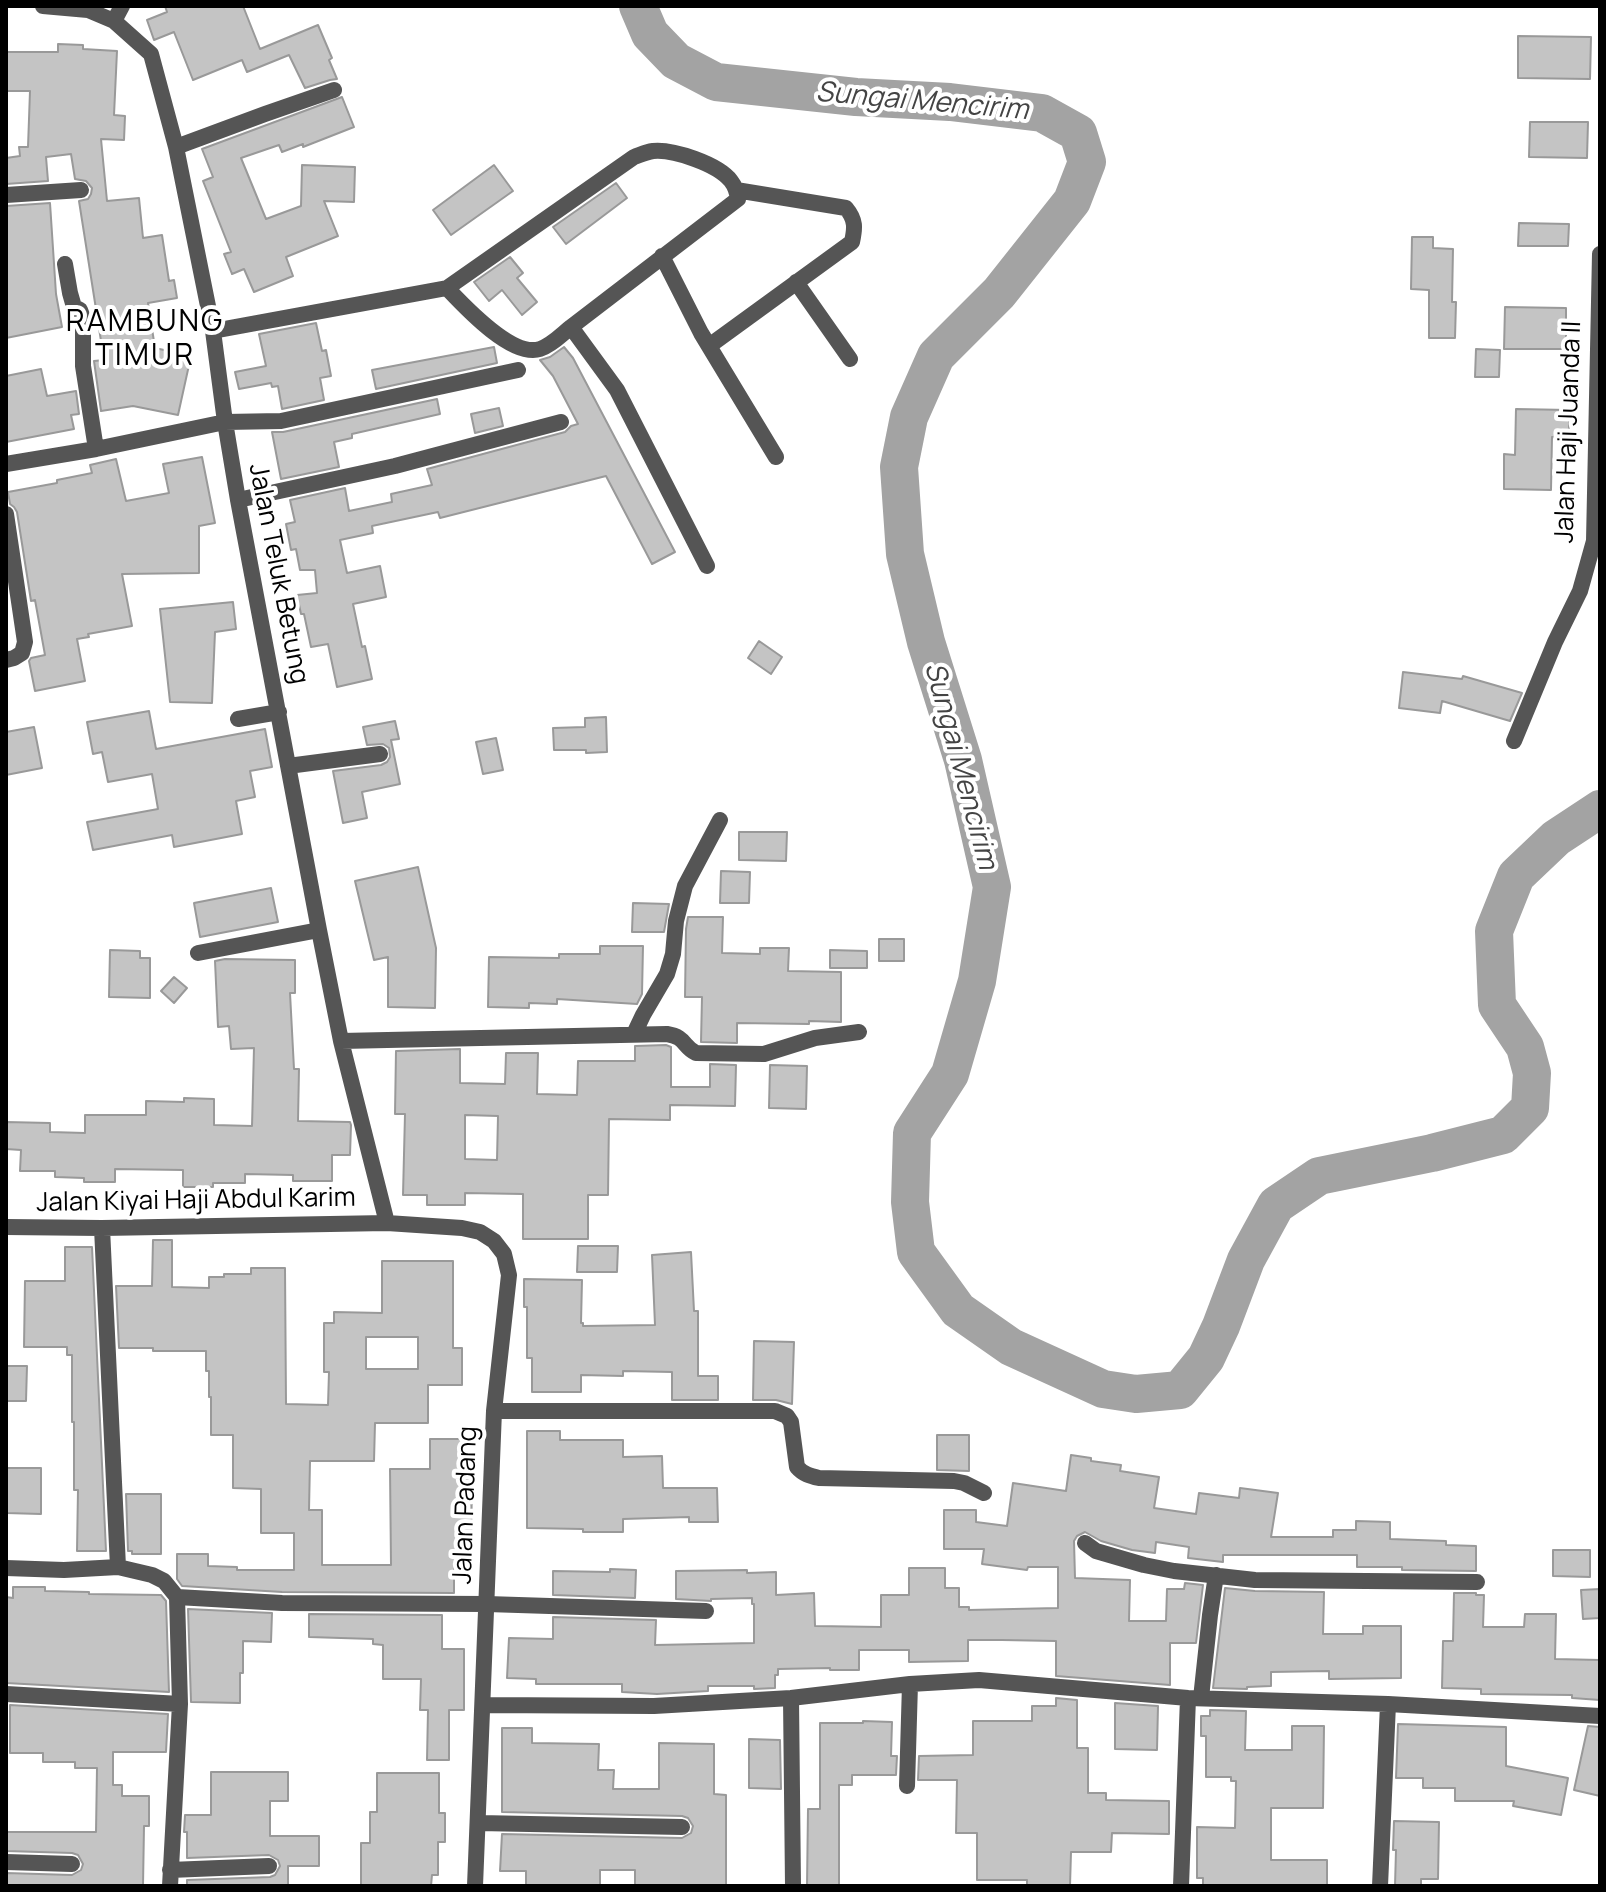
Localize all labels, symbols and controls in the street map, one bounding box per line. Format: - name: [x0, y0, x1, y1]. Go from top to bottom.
- water label: Sungai Mencirim: [815, 76, 1029, 128]
- district label: RAMBUNG TIMUR: [66, 305, 224, 376]
- street label: Jalan Haji Juanda II: [1550, 320, 1588, 544]
- street label: Jalan Teluk Betung: [241, 461, 315, 687]
- water label: Sungai Mencirim: [916, 659, 1004, 873]
- street label: Jalan Kiyai Haji Abdul Karim: [36, 1183, 356, 1219]
- street label: Jalan Padang: [448, 1426, 484, 1584]

